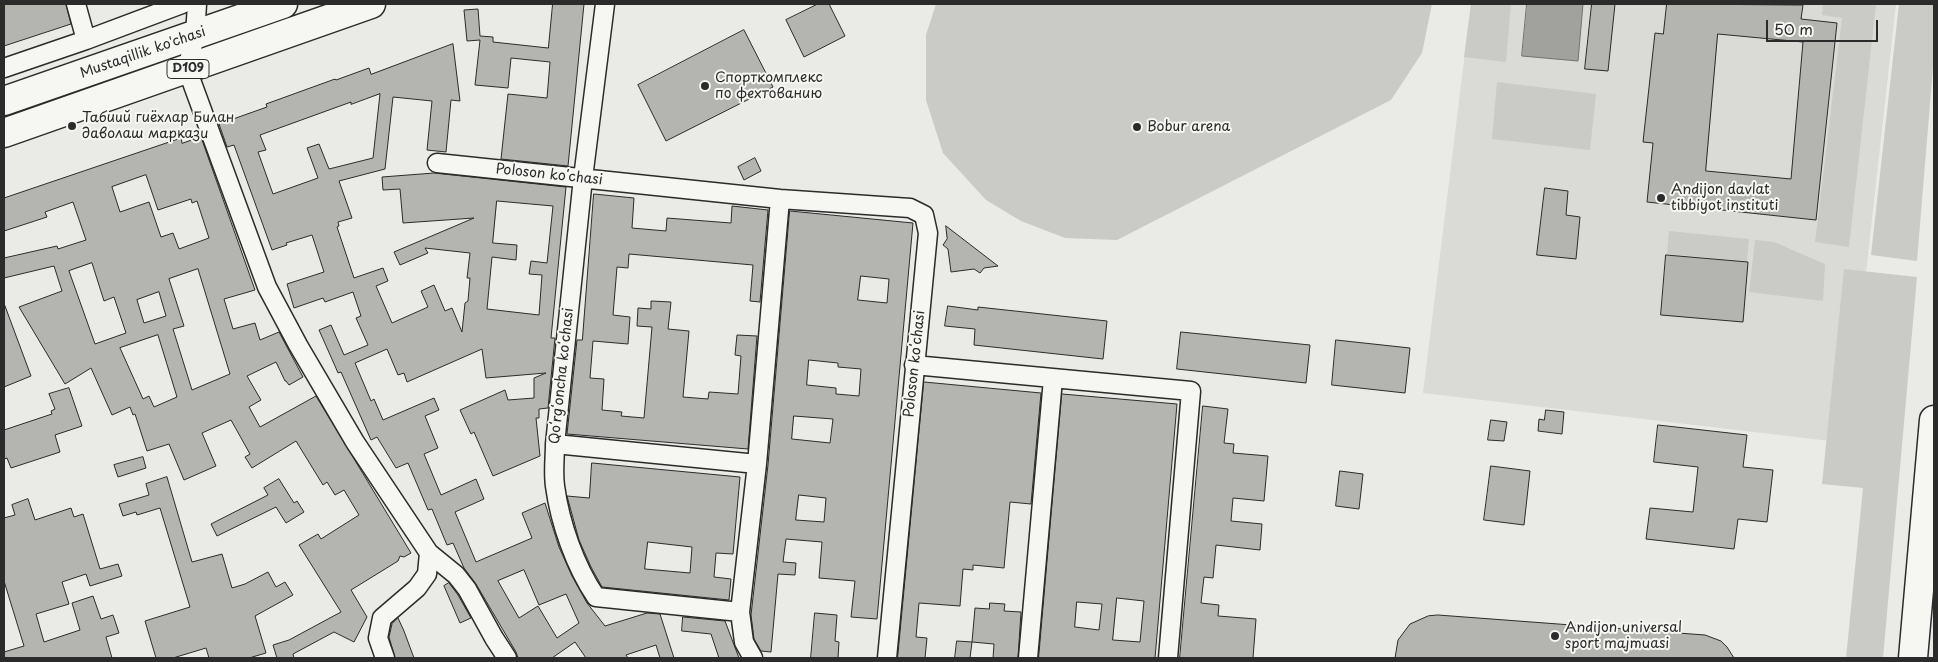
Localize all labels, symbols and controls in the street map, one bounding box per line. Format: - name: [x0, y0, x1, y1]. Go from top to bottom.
- scale bar: [1768, 10, 1880, 42]
- text: 50 m: [1774, 17, 1813, 40]
- street label: Mustaqillik ko'chasi: [78, 24, 208, 82]
- road number: D109: [167, 60, 209, 78]
- place label: Спорткомплекс по фехтованию: [715, 70, 823, 102]
- marker: Спорткомплекс по фехтованию: [699, 80, 711, 92]
- place label: Табиий гиёхлар Билан даволаш маркази: [82, 110, 234, 142]
- place label: Bobur arena: [1147, 119, 1230, 135]
- marker: Табиий гиёхлар Билан даволаш маркази: [66, 120, 78, 132]
- marker: Bobur arena: [1131, 121, 1143, 133]
- street label: Poloson koʻchasi: [494, 161, 604, 189]
- place label: Andijon davlat tibbiyot instituti: [1671, 182, 1778, 214]
- marker: Andijon davlat tibbiyot instituti: [1655, 192, 1667, 204]
- street label: Qoʻrgʻoncha koʻchasi: [546, 307, 578, 445]
- street label: Poloson koʻchasi: [901, 309, 929, 419]
- place label: Andijon universal sport majmuasi: [1565, 620, 1682, 652]
- marker: Andijon universal sport majmuasi: [1549, 630, 1561, 642]

